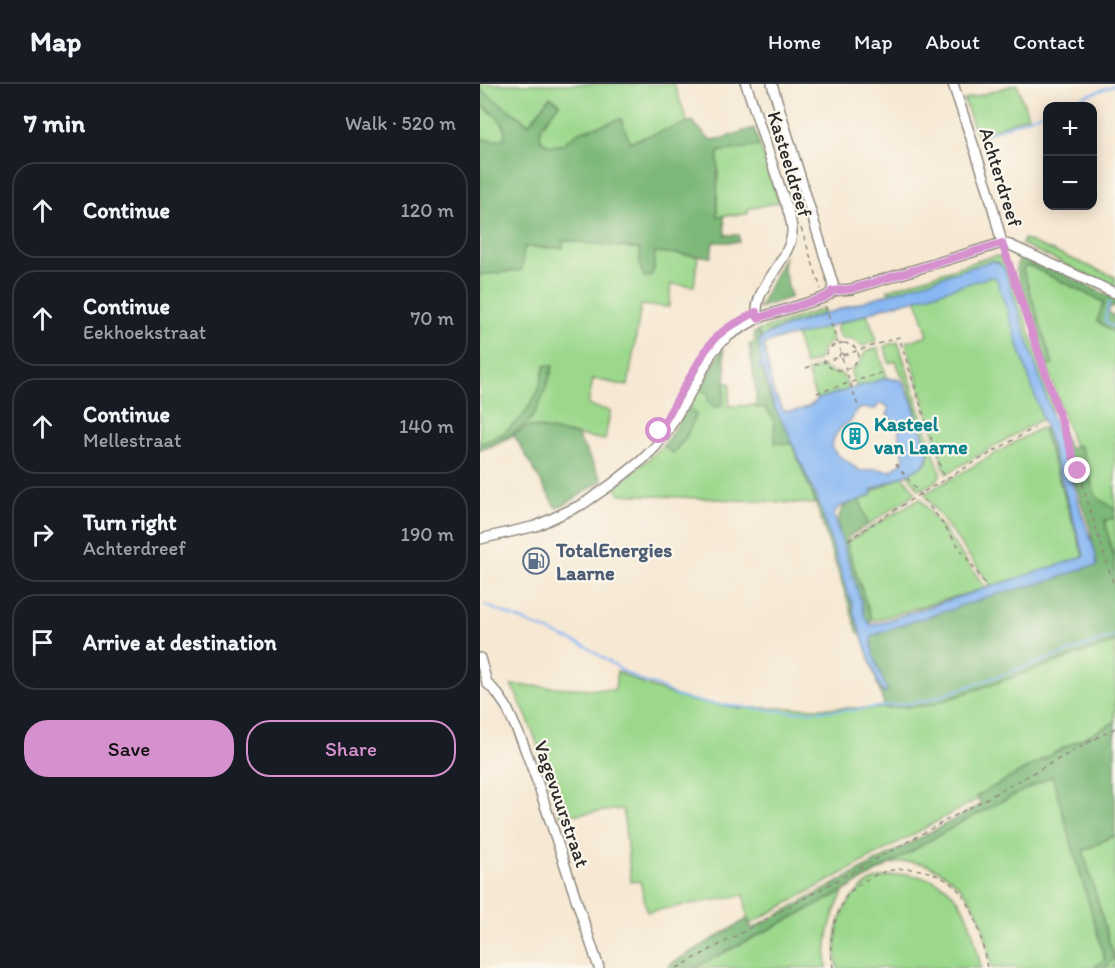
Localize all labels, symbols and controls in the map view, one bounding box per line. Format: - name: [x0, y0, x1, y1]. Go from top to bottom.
- text: Map: [30, 24, 81, 58]
- text: Home: [768, 29, 821, 54]
- text: Map: [854, 29, 893, 54]
- text: About: [926, 29, 980, 54]
- text: Contact: [1013, 29, 1085, 54]
- map controls: [1043, 102, 1097, 210]
- button: +: [1043, 102, 1097, 156]
- text: 7 min: [24, 107, 85, 139]
- street label: Kasteeldreef: [763, 108, 818, 220]
- text: Walk · 520 m: [345, 111, 456, 135]
- street label: Achterdreef: [975, 124, 1028, 230]
- button: −: [1043, 156, 1097, 210]
- icon: ahead: [26, 194, 59, 227]
- text: Continue: [83, 197, 170, 224]
- text: 120 m: [401, 198, 454, 222]
- text: Continue: [83, 293, 170, 320]
- icon: ahead: [26, 302, 59, 335]
- text: 70 m: [410, 306, 454, 330]
- text: Eekhoekstraat: [83, 320, 206, 344]
- text: Continue: [83, 401, 170, 428]
- icon: ahead: [26, 410, 59, 443]
- place label: Kasteel van Laarne: [874, 412, 968, 459]
- text: 140 m: [399, 414, 454, 438]
- route start: [645, 417, 671, 443]
- building icon: Kasteel van Laarne: [840, 421, 870, 451]
- text: Mellestraat: [83, 428, 181, 452]
- route end: [1064, 457, 1090, 483]
- text: Turn right: [83, 509, 177, 536]
- icon: right: [26, 518, 59, 551]
- text: 190 m: [401, 522, 454, 546]
- text: Achterdreef: [83, 536, 186, 560]
- place label: TotalEnergies Laarne: [555, 538, 672, 585]
- fuel station icon: TotalEnergies Laarne: [521, 546, 551, 576]
- icon: arrive: [26, 626, 59, 659]
- text: Arrive at destination: [83, 629, 277, 656]
- button: Save: [24, 720, 234, 777]
- button: Share: [246, 720, 456, 777]
- street label: Vagevuurstraat: [529, 737, 595, 871]

